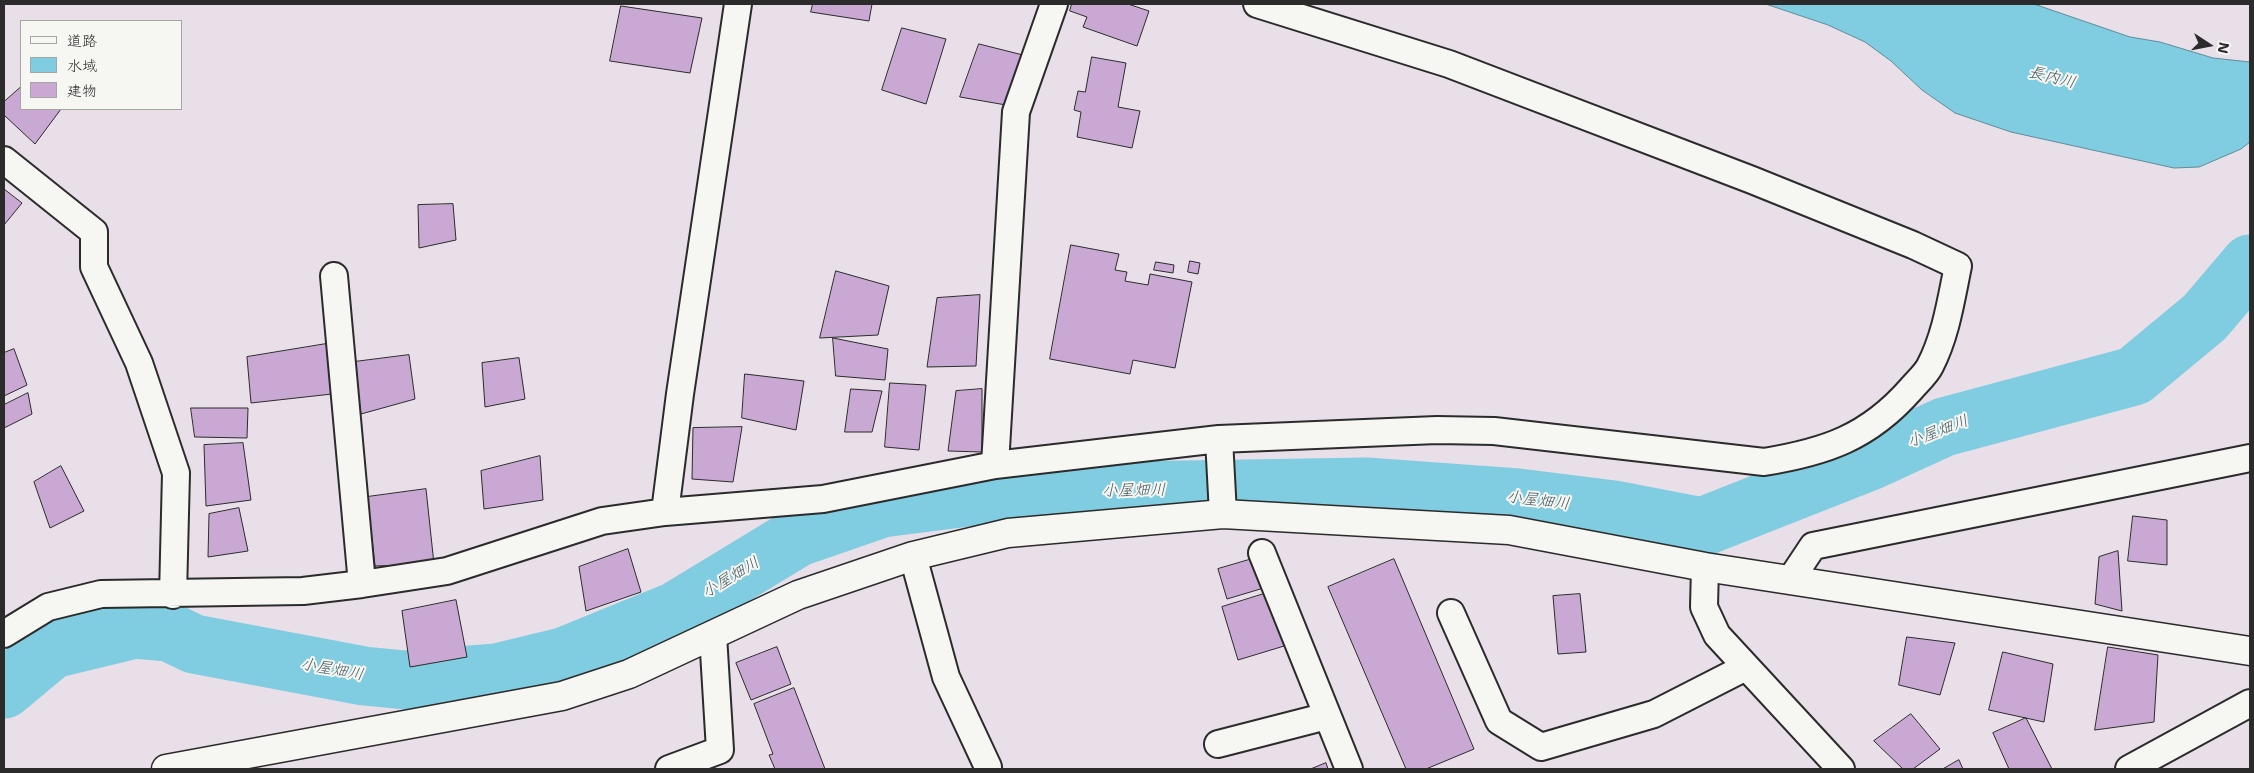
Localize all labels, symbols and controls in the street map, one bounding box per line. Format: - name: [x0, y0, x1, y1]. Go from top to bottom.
- legend: [20, 20, 182, 110]
- north arrow: [2184, 20, 2234, 70]
- text: 道路: [67, 31, 97, 51]
- text: N: [2214, 41, 2234, 55]
- text: 水域: [67, 56, 97, 76]
- water label: 長内川: [2026, 63, 2078, 93]
- text: 建物: [67, 81, 97, 101]
- water label: 小屋畑川: [1905, 412, 1971, 452]
- water label: 小屋畑川: [1102, 481, 1166, 501]
- water label: 小屋畑川: [1505, 488, 1571, 514]
- water label: 小屋畑川: [699, 553, 763, 603]
- water label: 小屋畑川: [299, 655, 365, 685]

